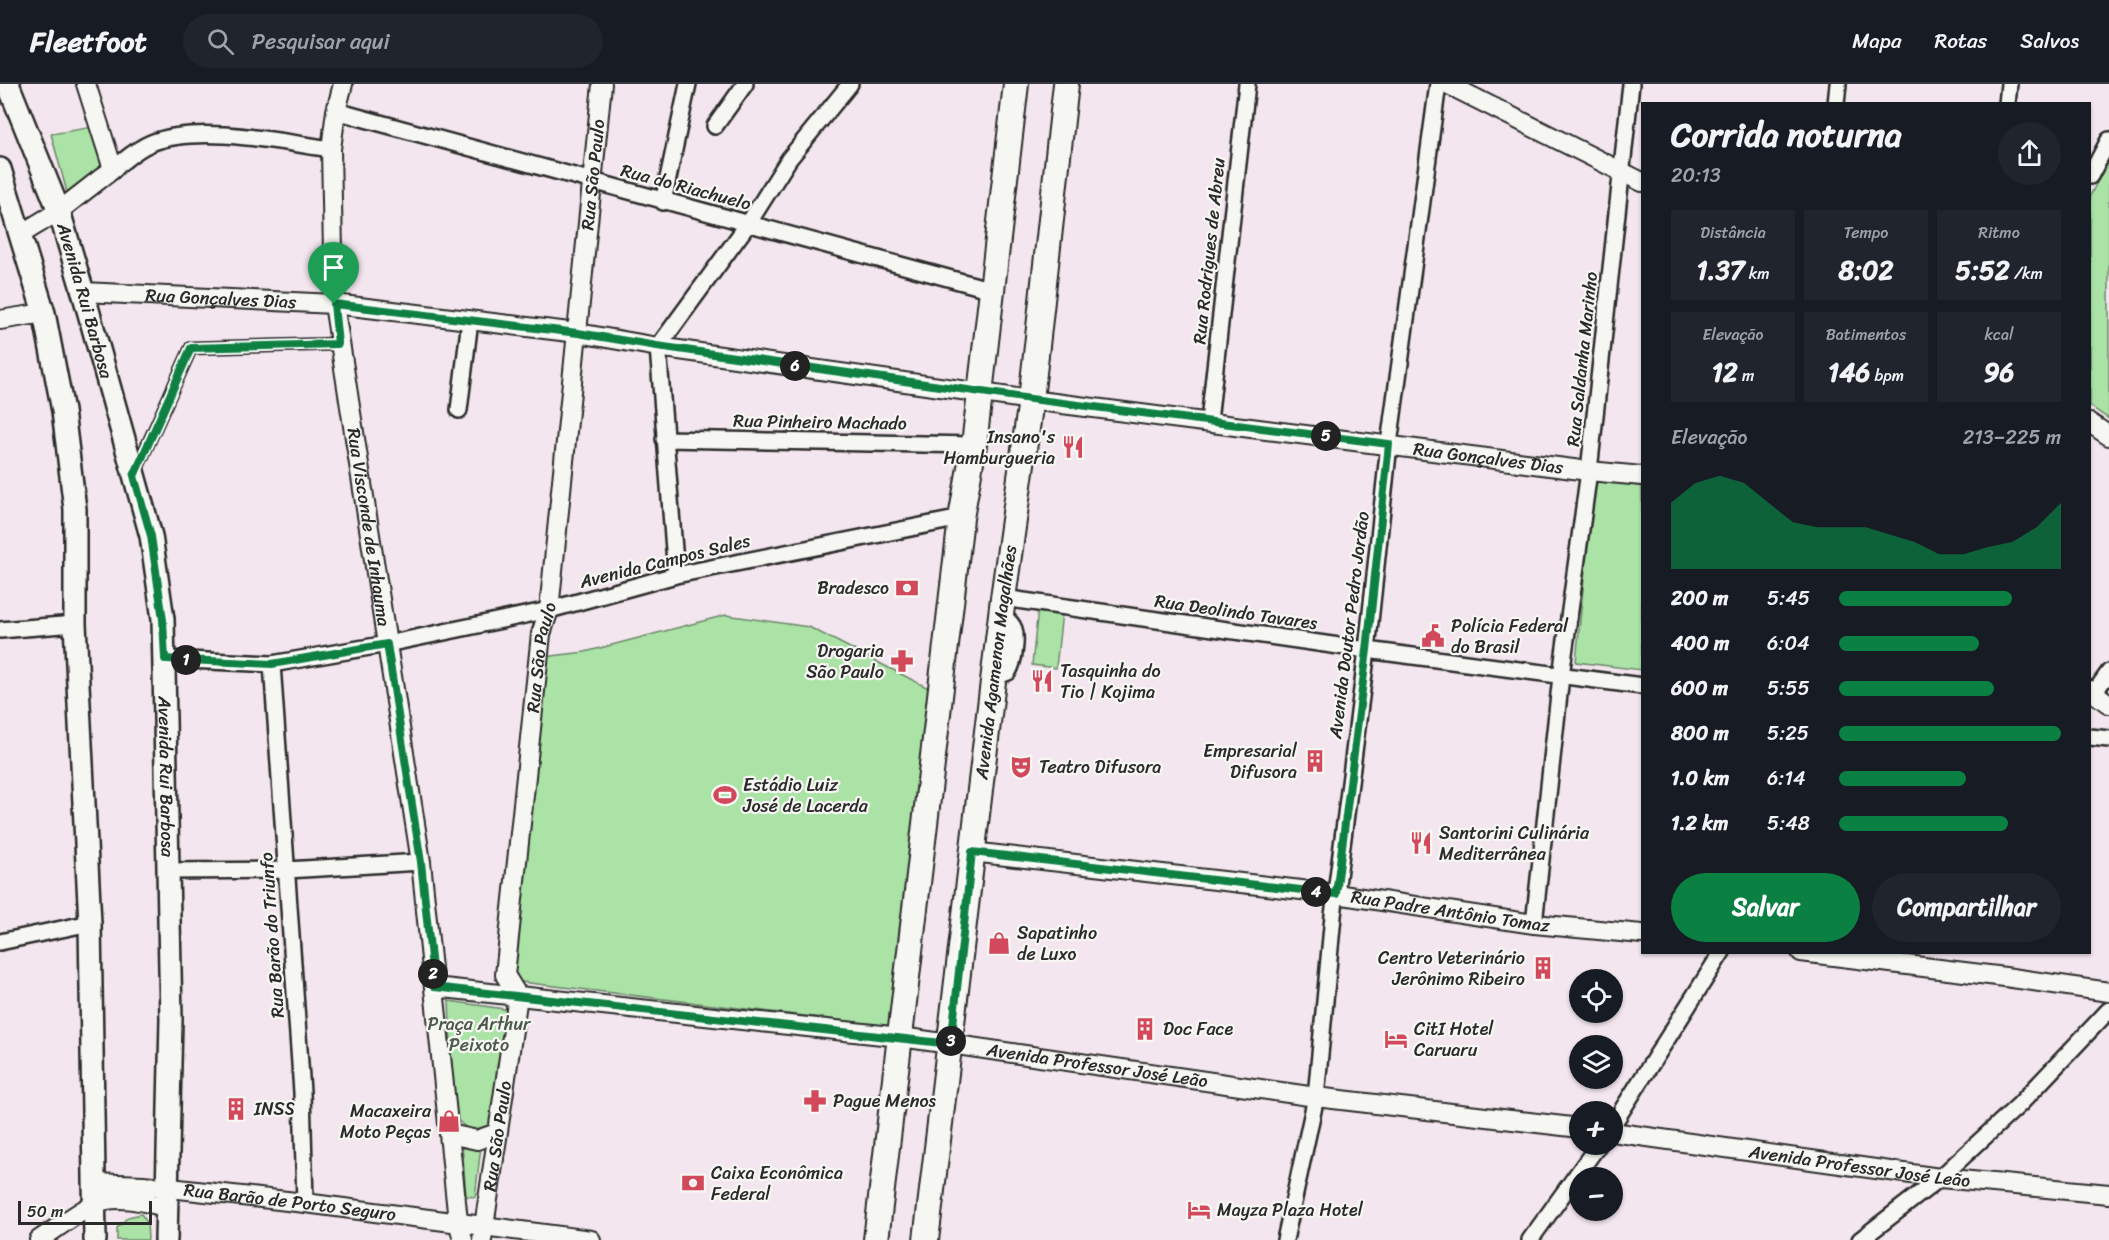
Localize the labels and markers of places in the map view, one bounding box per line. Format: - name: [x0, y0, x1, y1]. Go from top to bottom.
- pin: [308, 242, 359, 304]
- pin: 6: [780, 351, 810, 381]
- place label: Insano's Hamburgueria: [943, 421, 1056, 474]
- pin: 5: [1311, 421, 1341, 451]
- restaurant icon: Insano's Hamburgueria: [1060, 434, 1086, 460]
- place label: Bradesco: [817, 572, 889, 604]
- bank icon: Bradesco: [894, 575, 920, 601]
- place label: Polícia Federal do Brasil: [1451, 610, 1569, 663]
- public building icon: Polícia Federal do Brasil: [1420, 623, 1446, 649]
- place label: Drogaria São Paulo: [806, 635, 884, 688]
- pin: 1: [171, 645, 201, 675]
- pharmacy icon: Drogaria São Paulo: [889, 648, 915, 674]
- place label: Tasquinha do Tio | Kojima: [1060, 655, 1161, 708]
- restaurant icon: Tasquinha do Tio | Kojima: [1029, 668, 1055, 694]
- place label: Empresarial Difusora: [1203, 735, 1298, 788]
- building icon: Empresarial Difusora: [1302, 748, 1328, 774]
- place label: Teatro Difusora: [1039, 751, 1161, 783]
- theatre icon: Teatro Difusora: [1008, 754, 1034, 780]
- place label: Estádio Luiz José de Lacerda: [742, 769, 869, 822]
- sports icon: Estádio Luiz José de Lacerda: [712, 782, 738, 808]
- place label: Santorini Culinária Mediterrânea: [1439, 817, 1590, 870]
- restaurant icon: Santorini Culinária Mediterrânea: [1408, 830, 1434, 856]
- pin: 4: [1301, 877, 1331, 907]
- place label: Sapatinho de Luxo: [1017, 917, 1097, 970]
- shop icon: Sapatinho de Luxo: [986, 930, 1012, 956]
- place label: Centro Veterinário Jerônimo Ribeiro: [1378, 942, 1525, 995]
- building icon: Centro Veterinário Jerônimo Ribeiro: [1530, 955, 1556, 981]
- pin: 2: [418, 959, 448, 989]
- place label: Doc Face: [1163, 1013, 1233, 1045]
- place label: CitI Hotel Caruaru: [1414, 1013, 1494, 1066]
- building icon: Doc Face: [1132, 1016, 1158, 1042]
- pin: 3: [936, 1026, 966, 1056]
- hotel icon: CitI Hotel Caruaru: [1383, 1026, 1409, 1052]
- place label: Pague Menos: [833, 1085, 937, 1117]
- pharmacy icon: Pague Menos: [802, 1088, 828, 1114]
- place label: INSS: [253, 1093, 295, 1125]
- place label: Macaxeira Moto Peças: [340, 1095, 432, 1148]
- building icon: INSS: [223, 1096, 249, 1122]
- shop icon: Macaxeira Moto Peças: [436, 1108, 462, 1134]
- place label: Caixa Econômica Federal: [711, 1157, 843, 1210]
- bank icon: Caixa Econômica Federal: [680, 1170, 706, 1196]
- place label: Mayza Plaza Hotel: [1217, 1194, 1364, 1226]
- hotel icon: Mayza Plaza Hotel: [1186, 1197, 1212, 1223]

